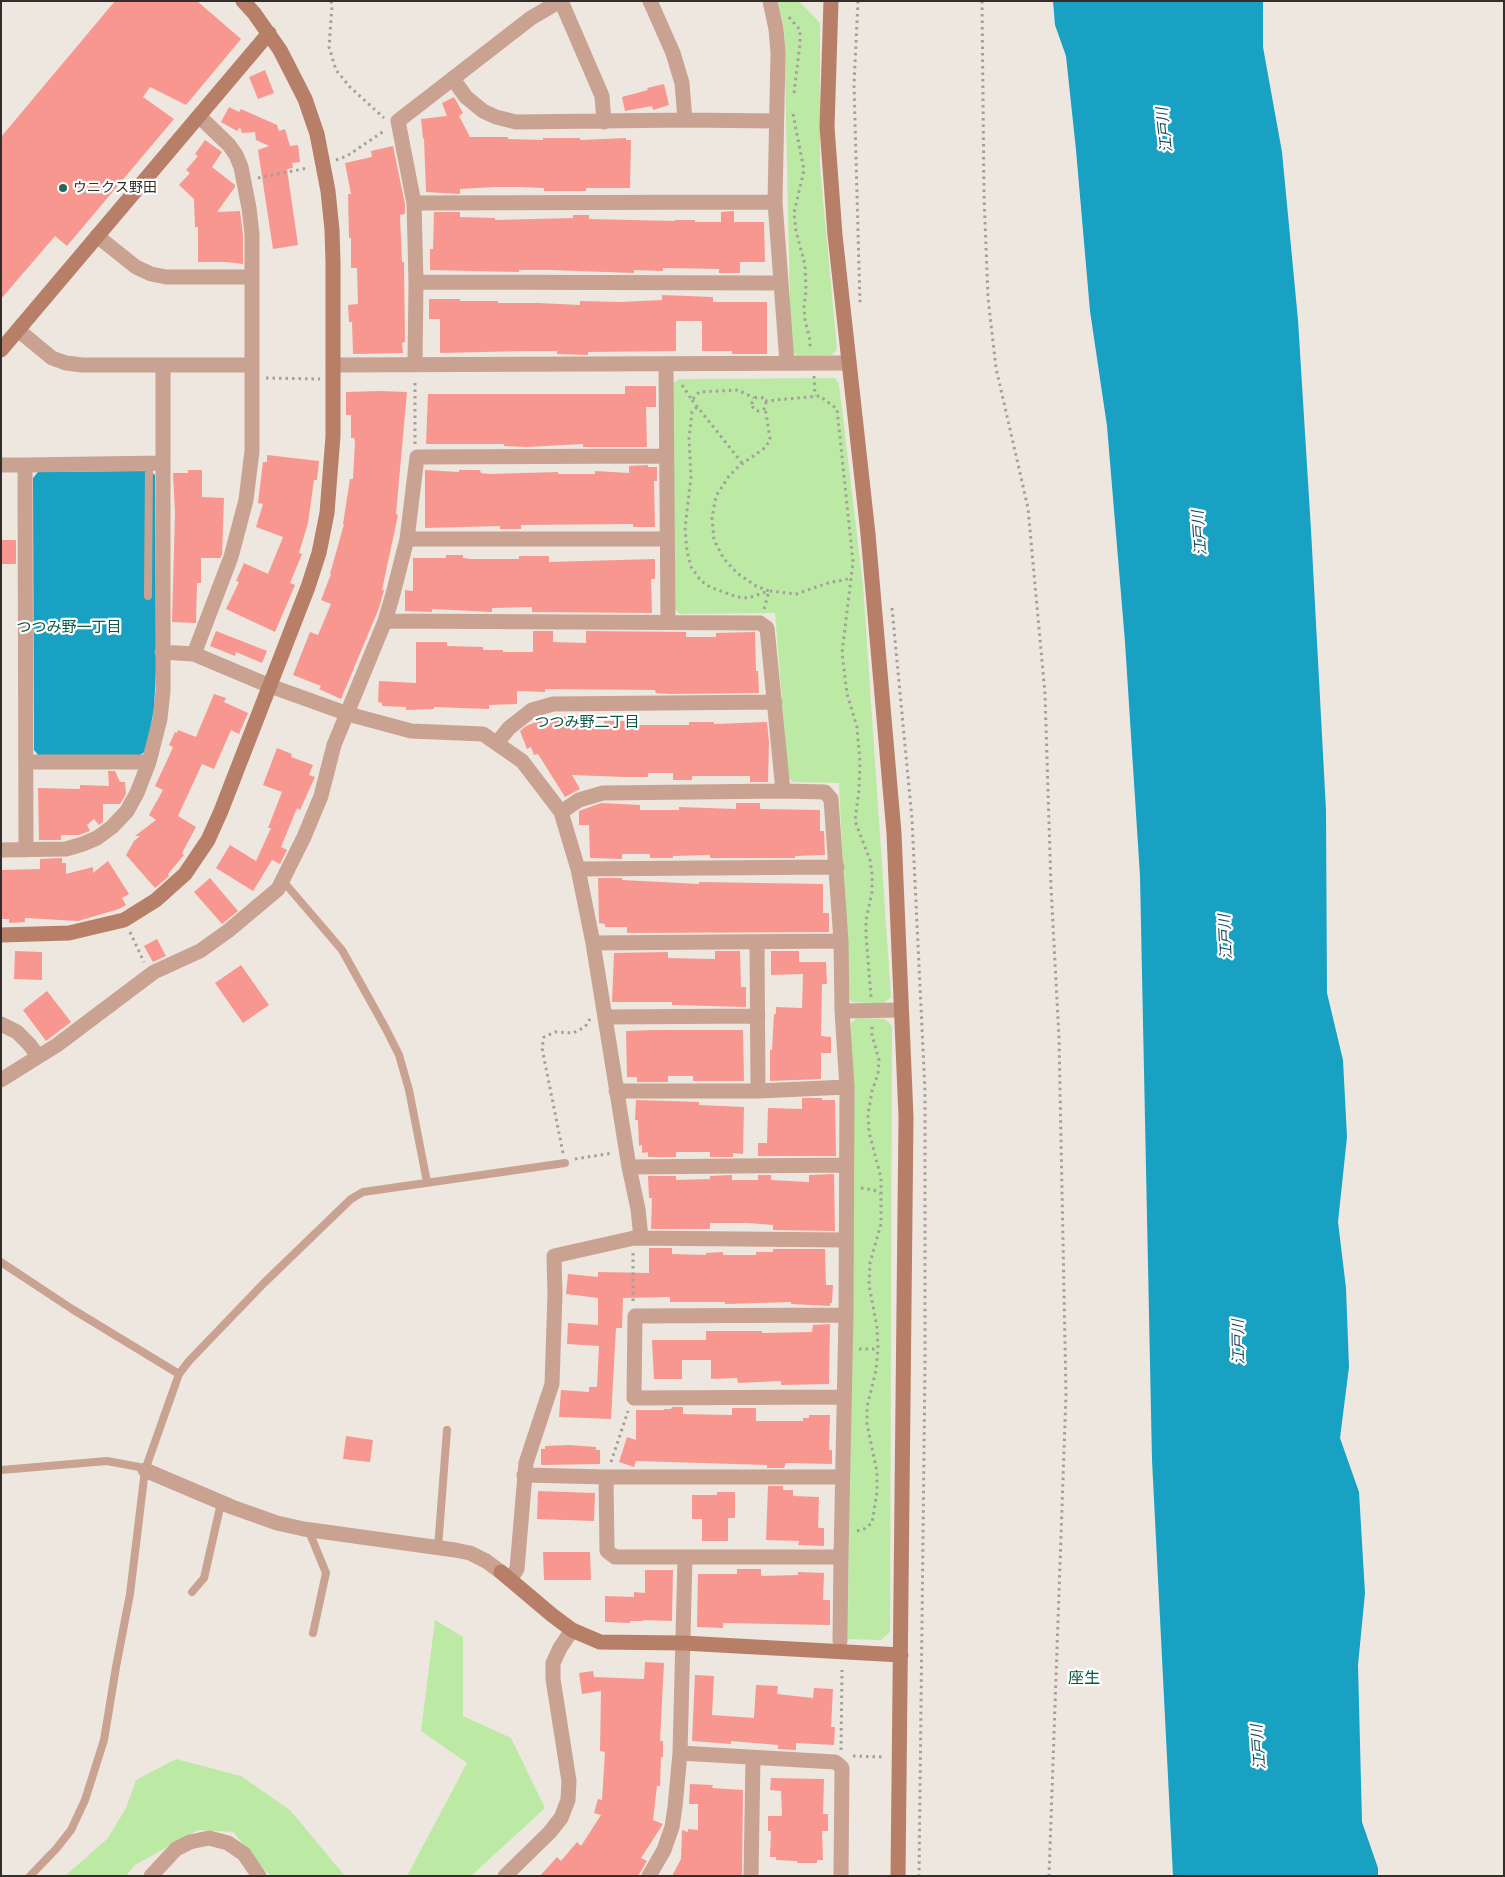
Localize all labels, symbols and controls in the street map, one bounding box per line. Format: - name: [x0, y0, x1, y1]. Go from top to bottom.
- water label: 江戸川: [1154, 107, 1176, 153]
- place label: ウニクス野田: [73, 180, 157, 196]
- marker: ウニクス野田: [57, 182, 69, 194]
- water label: 江戸川: [1189, 510, 1211, 556]
- district label: つつみ野一丁目: [17, 619, 121, 637]
- district label: つつみ野二丁目: [535, 714, 639, 732]
- water label: 江戸川: [1216, 914, 1236, 960]
- water label: 江戸川: [1230, 1319, 1248, 1365]
- district label: 座生: [1068, 1668, 1100, 1688]
- water label: 江戸川: [1248, 1724, 1270, 1770]

